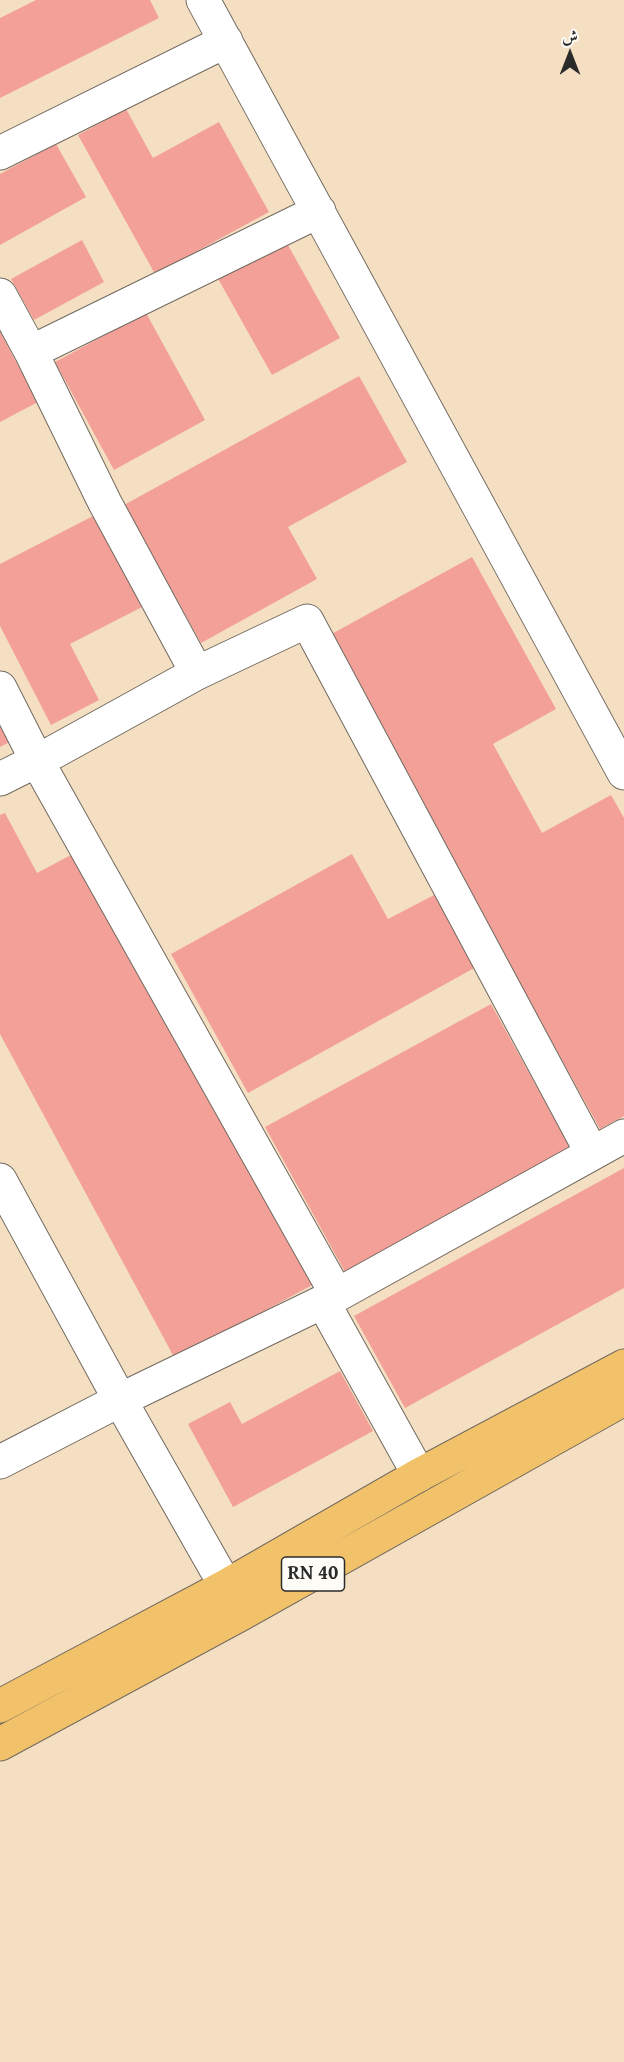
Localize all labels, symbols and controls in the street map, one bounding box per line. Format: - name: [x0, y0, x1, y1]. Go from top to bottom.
- north arrow: [540, 24, 600, 84]
- text: ش: [562, 24, 578, 48]
- road number: RN 40: [282, 1557, 344, 1591]

